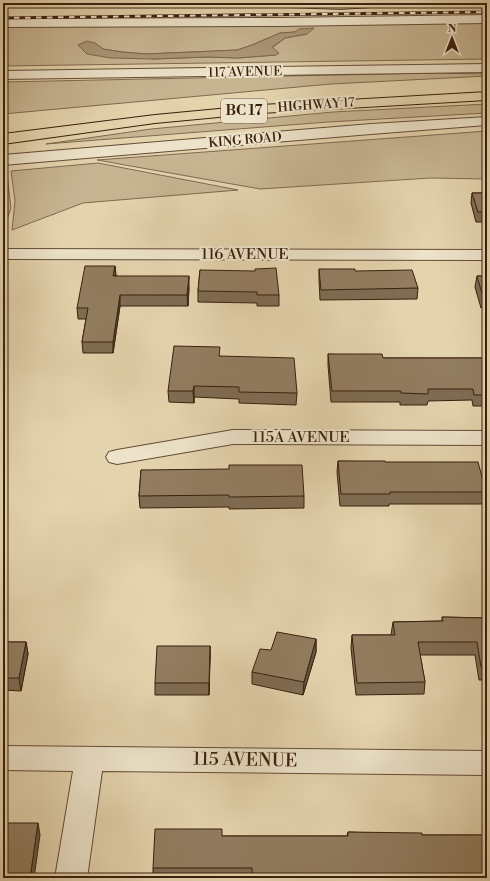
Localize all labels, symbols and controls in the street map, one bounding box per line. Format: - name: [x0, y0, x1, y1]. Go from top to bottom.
- north arrow: [432, 18, 472, 58]
- text: N: [448, 22, 457, 36]
- street label: 117 AVENUE: [208, 63, 282, 81]
- street label: HIGHWAY 17: [277, 94, 356, 116]
- road number: BC 17: [221, 99, 267, 123]
- street label: KING ROAD: [208, 129, 282, 151]
- street label: 116 AVENUE: [201, 245, 289, 264]
- street label: 115A AVENUE: [252, 428, 350, 447]
- street label: 115 AVENUE: [193, 748, 297, 772]

